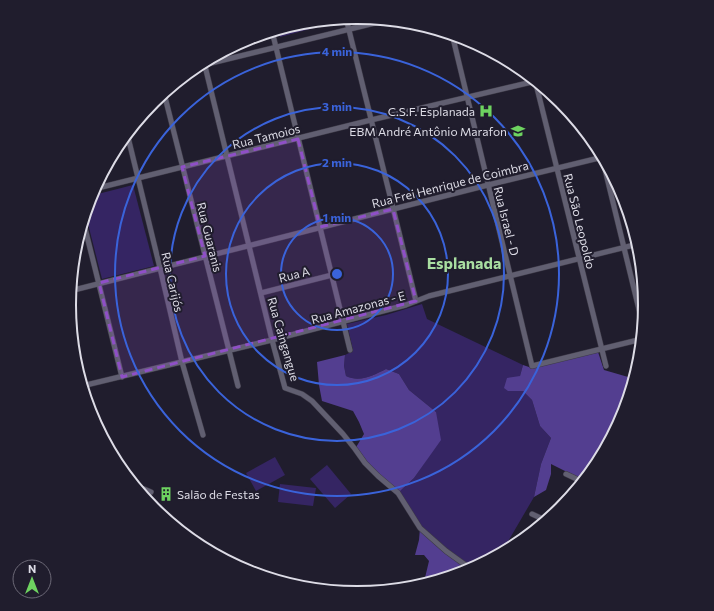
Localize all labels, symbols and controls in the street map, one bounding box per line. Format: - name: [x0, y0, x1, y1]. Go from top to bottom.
- text: 4 min: [322, 44, 352, 58]
- text: 3 min: [322, 99, 352, 113]
- hospital icon: C.S.F. Esplanada: [478, 103, 494, 119]
- place label: C.S.F. Esplanada: [388, 104, 475, 118]
- street label: Rua Tamoios: [231, 121, 301, 151]
- school or university icon: EBM André Antônio Marafon: [510, 123, 526, 139]
- place label: EBM André Antônio Marafon: [349, 124, 507, 138]
- text: 2 min: [322, 155, 352, 169]
- street label: Rua Frei Henrique de Coimbra: [370, 158, 530, 210]
- street label: Rua São Leopoldo: [561, 172, 599, 270]
- street label: Rua Israel - D: [492, 185, 522, 257]
- street label: Rua Guaranis: [195, 201, 225, 273]
- text: 1 min: [323, 210, 351, 224]
- street label: Rua Carijós: [159, 251, 187, 313]
- district label: Esplanada: [427, 253, 501, 272]
- street label: Rua A: [277, 263, 311, 285]
- centre of rings: [330, 267, 344, 281]
- street label: Rua Amazonas - E: [309, 288, 407, 326]
- street label: Rua Caingangue: [265, 295, 303, 383]
- building icon: Salão de Festas: [158, 486, 174, 502]
- place label: Salão de Festas: [177, 487, 260, 501]
- north arrow: [12, 559, 52, 599]
- text: N: [28, 562, 36, 575]

